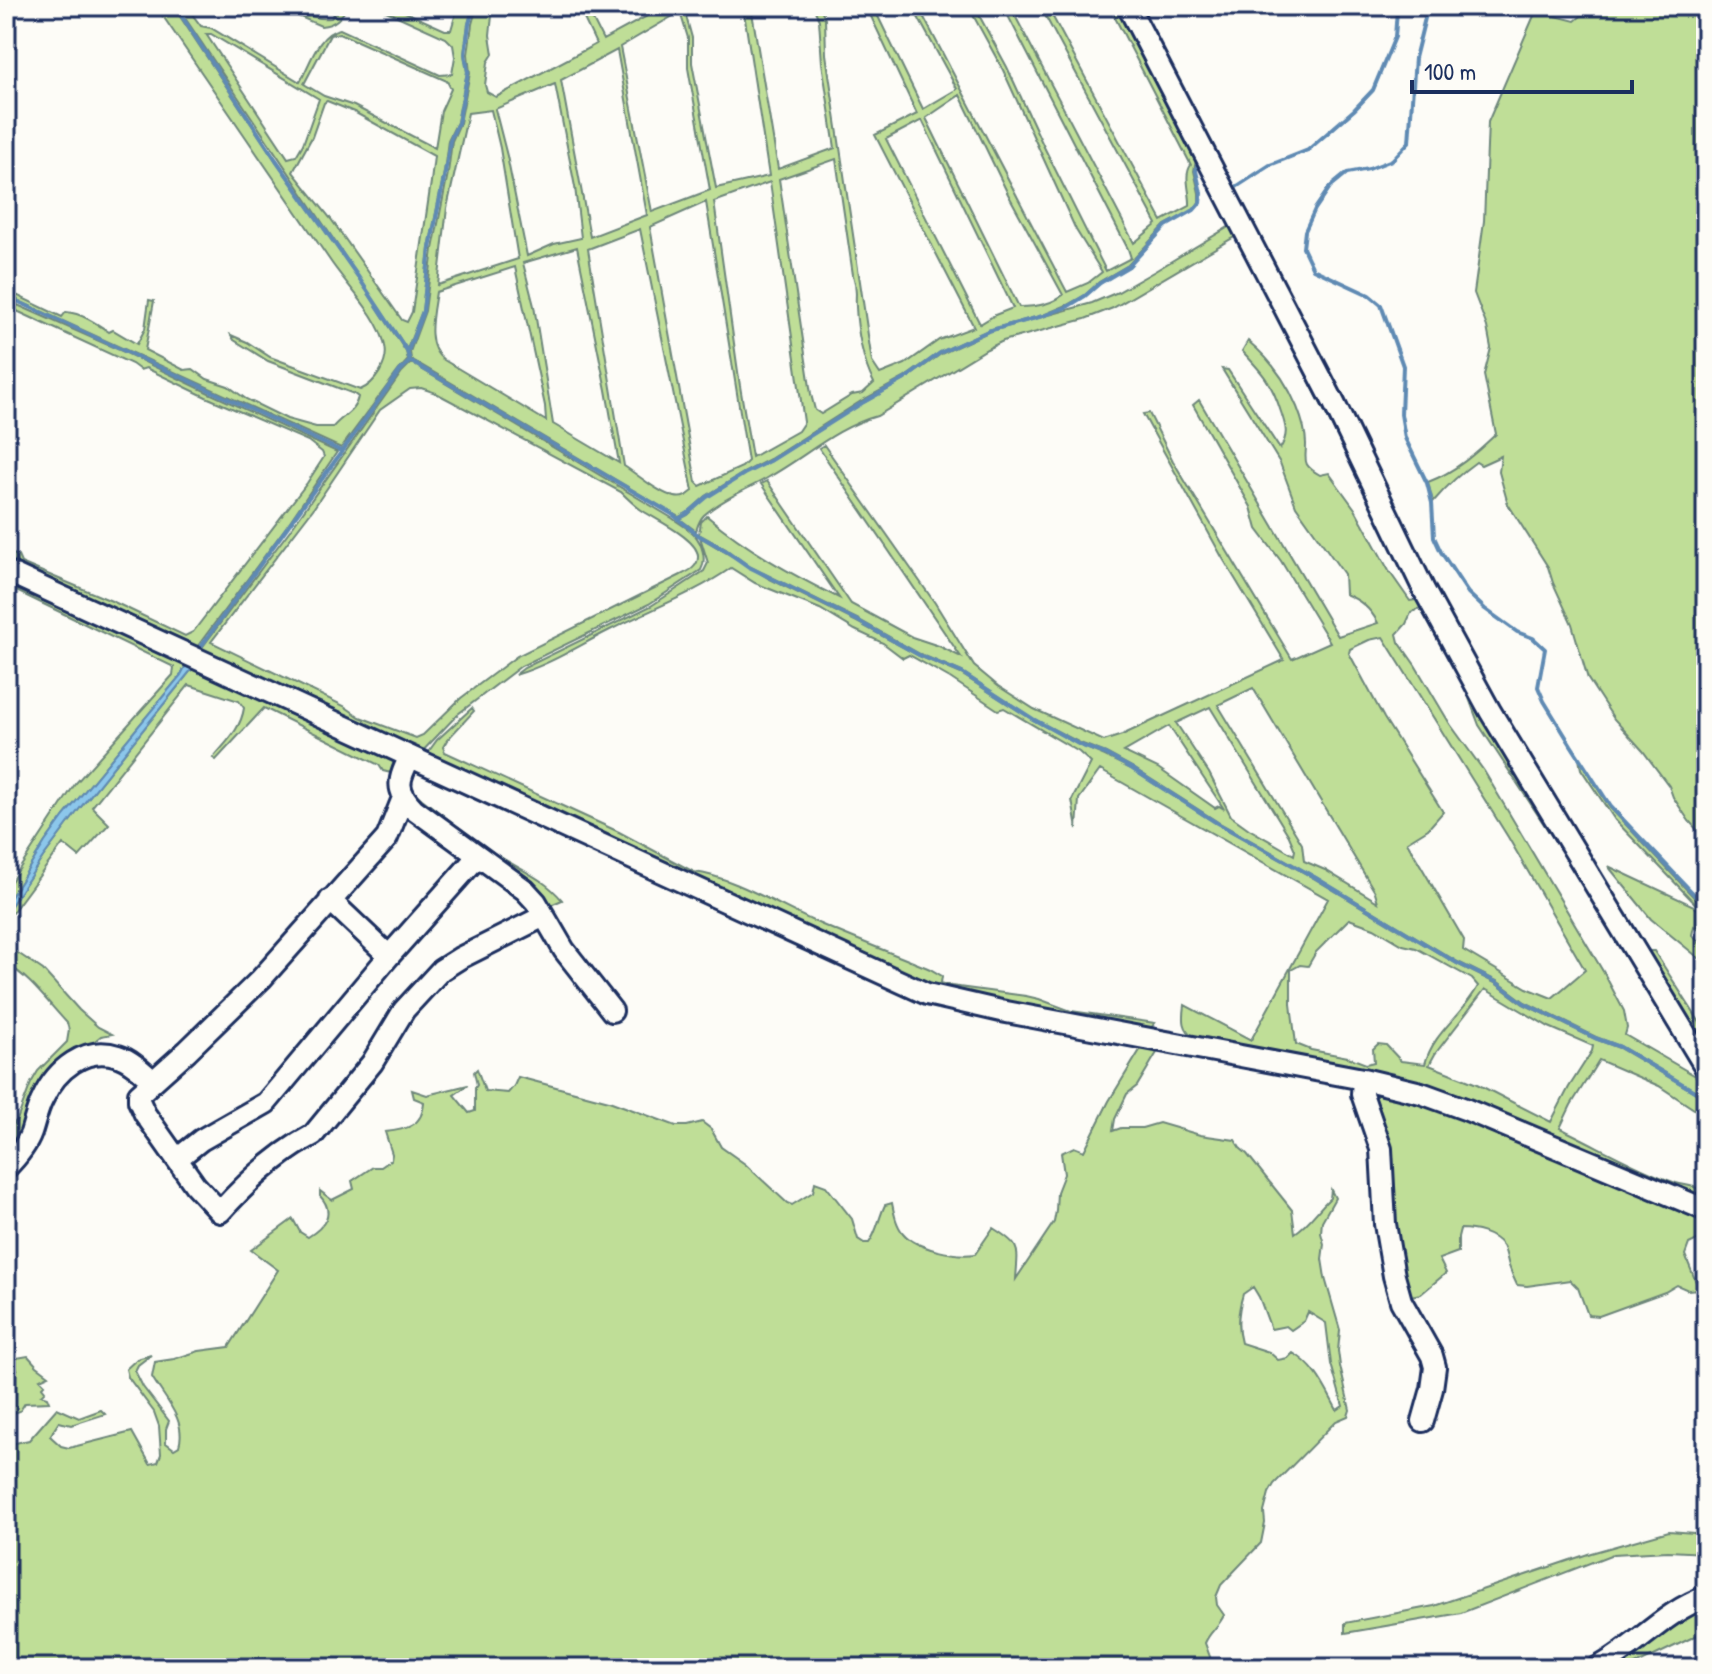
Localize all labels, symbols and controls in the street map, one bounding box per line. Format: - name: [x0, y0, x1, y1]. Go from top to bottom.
- scale bar: [1412, 44, 1632, 94]
- text: 100 m: [1424, 55, 1476, 87]

